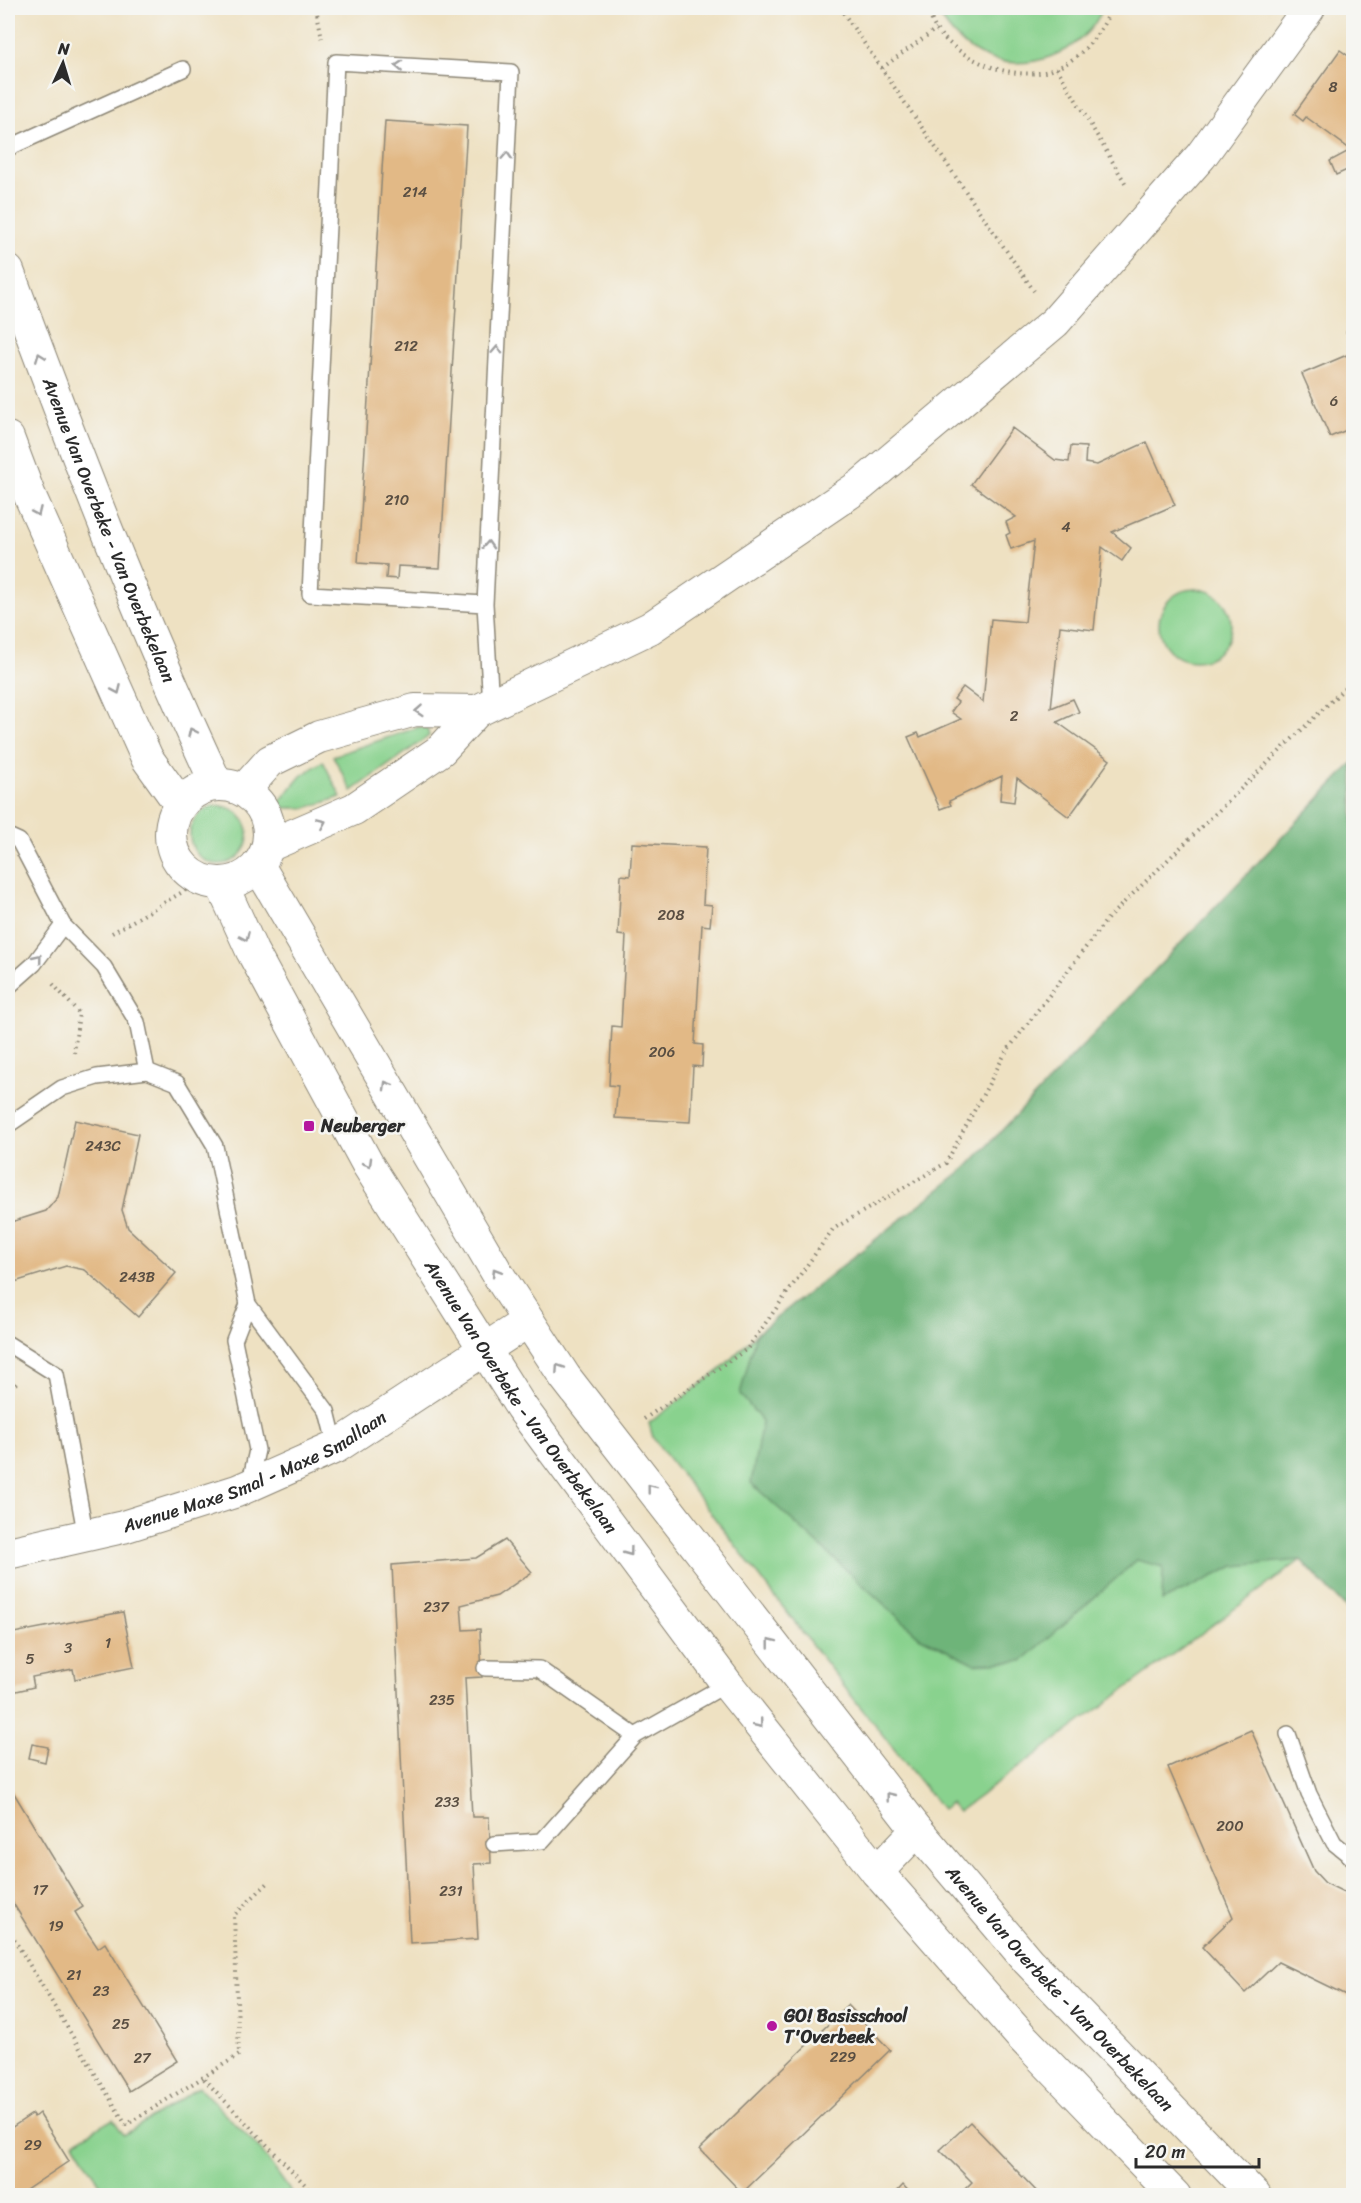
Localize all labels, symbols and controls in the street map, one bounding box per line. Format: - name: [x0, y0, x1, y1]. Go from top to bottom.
- north arrow: [33, 33, 93, 93]
- text: N: [56, 34, 71, 63]
- one-way arrow: [395, 60, 404, 73]
- house number: 8: [1328, 74, 1338, 100]
- one-way arrow: [500, 151, 513, 160]
- house number: 214: [403, 179, 427, 205]
- house number: 212: [394, 333, 418, 359]
- one-way arrow: [491, 346, 504, 355]
- one-way arrow: [34, 352, 47, 363]
- street label: Avenue Van Overbeke - Van Overbekelaan: [33, 372, 185, 688]
- house number: 6: [1330, 388, 1338, 414]
- house number: 210: [385, 487, 409, 513]
- one-way arrow: [30, 505, 42, 516]
- house number: 4: [1061, 514, 1071, 540]
- one-way arrow: [482, 541, 495, 550]
- one-way arrow: [109, 683, 121, 694]
- house number: 2: [1010, 703, 1019, 729]
- one-way arrow: [414, 704, 423, 717]
- one-way arrow: [187, 728, 199, 739]
- one-way arrow: [315, 818, 326, 830]
- house number: 208: [657, 902, 685, 928]
- one-way arrow: [238, 930, 250, 941]
- one-way arrow: [30, 954, 41, 965]
- house number: 206: [649, 1039, 675, 1065]
- one-way arrow: [383, 1081, 394, 1091]
- place label: Neuberger: [320, 1110, 406, 1142]
- marker: Neuberger: [302, 1119, 316, 1133]
- house number: 243C: [85, 1133, 121, 1159]
- one-way arrow: [361, 1157, 372, 1168]
- street label: Avenue Van Overbeke - Van Overbekelaan: [415, 1252, 626, 1541]
- house number: 243B: [119, 1264, 155, 1290]
- one-way arrow: [492, 1268, 503, 1278]
- one-way arrow: [555, 1363, 566, 1374]
- street label: Avenue Maxe Smal - Maxe Smallaan: [118, 1402, 393, 1542]
- one-way arrow: [648, 1484, 659, 1495]
- one-way arrow: [621, 1545, 632, 1556]
- house number: 237: [423, 1594, 450, 1620]
- house number: 1: [105, 1630, 111, 1656]
- house number: 3: [64, 1635, 72, 1661]
- one-way arrow: [767, 1638, 778, 1649]
- house number: 5: [25, 1646, 35, 1672]
- house number: 235: [429, 1687, 455, 1713]
- one-way arrow: [752, 1717, 763, 1728]
- house number: 233: [434, 1789, 460, 1815]
- one-way arrow: [887, 1792, 898, 1803]
- house number: 200: [1216, 1813, 1244, 1839]
- street label: Avenue Van Overbeke - Van Overbekelaan: [936, 1857, 1182, 2120]
- house number: 17: [32, 1877, 49, 1903]
- house number: 231: [439, 1878, 463, 1904]
- house number: 19: [48, 1913, 64, 1939]
- house number: 21: [66, 1962, 82, 1988]
- house number: 23: [93, 1978, 109, 2004]
- place label: GO! Basisschool T'Overbeek: [783, 2000, 908, 2053]
- house number: 25: [112, 2011, 130, 2037]
- marker: GO! Basisschool T'Overbeek: [765, 2019, 779, 2033]
- house number: 229: [830, 2044, 856, 2070]
- house number: 27: [133, 2045, 152, 2071]
- scale bar: [1136, 2131, 1259, 2169]
- house number: 29: [24, 2132, 42, 2158]
- text: 20 m: [1145, 2136, 1185, 2168]

